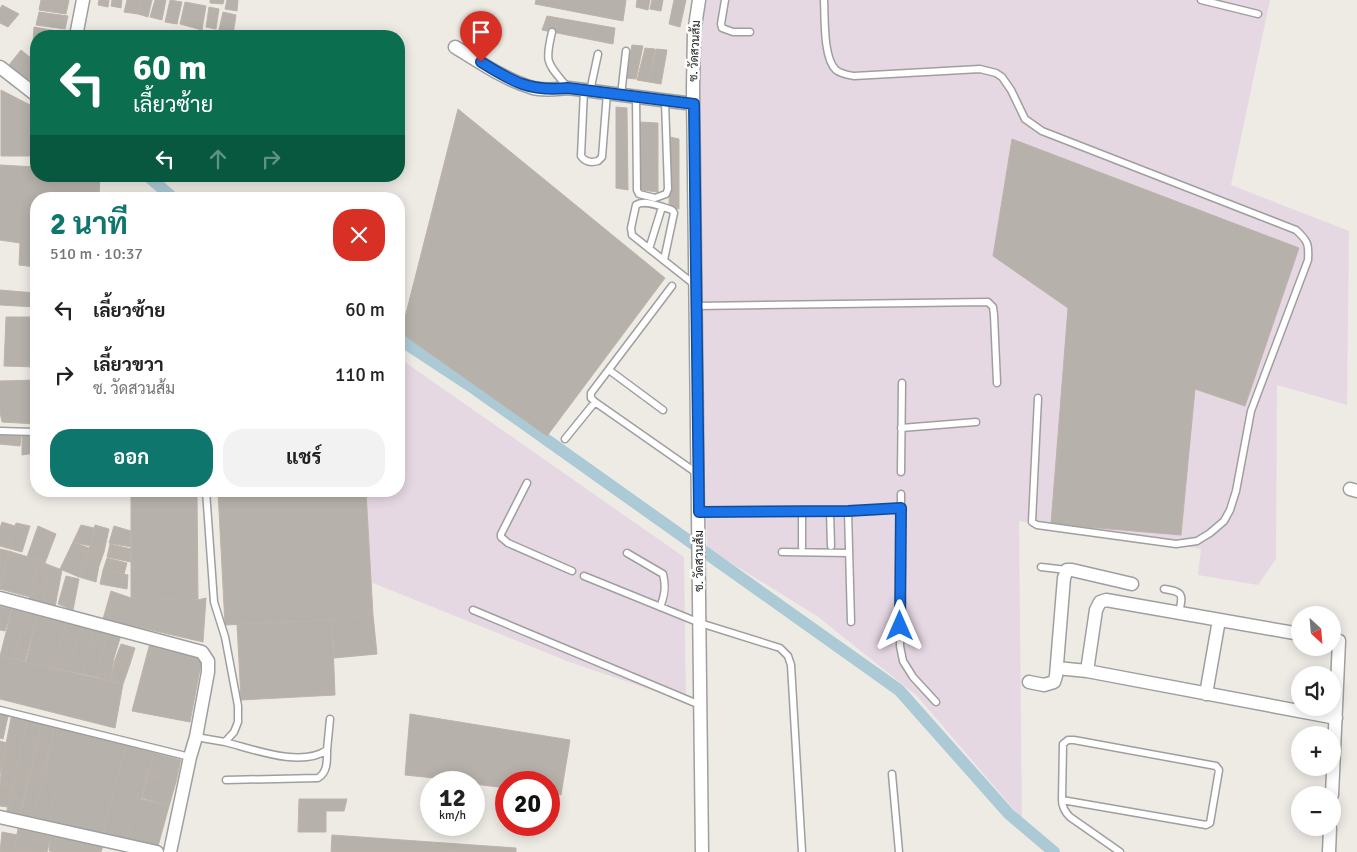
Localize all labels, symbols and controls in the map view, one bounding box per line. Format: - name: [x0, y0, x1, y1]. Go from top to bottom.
- pin: [460, 11, 502, 62]
- icon: arrive: [467, 18, 495, 46]
- street label: ซ. วัดสวนส้ม: [686, 20, 704, 82]
- text: 60 m: [133, 46, 207, 89]
- icon: left: [50, 50, 115, 115]
- text: เลี้ยวซ้าย: [133, 91, 213, 118]
- icon: left: [151, 145, 179, 173]
- icon: ahead: [204, 145, 232, 173]
- icon: right: [257, 145, 285, 173]
- text: 2 นาที: [50, 206, 128, 243]
- button: close: [333, 209, 385, 261]
- text: 510 m · 10:37: [50, 244, 143, 264]
- icon: left: [50, 296, 78, 324]
- text: 60 m: [345, 298, 385, 322]
- text: เลี้ยวซ้าย: [93, 299, 165, 323]
- text: เลี้ยวขวา: [93, 353, 164, 377]
- icon: right: [50, 361, 78, 389]
- text: 110 m: [335, 363, 385, 387]
- text: ซ. วัดสวนส้ม: [93, 379, 175, 399]
- button: ออก: [50, 429, 213, 487]
- button: แชร์: [223, 429, 385, 487]
- street label: ซ. วัดสวนส้ม: [692, 530, 707, 592]
- position arrow: [873, 599, 925, 651]
- north arrow: [1291, 606, 1341, 656]
- map controls: [1291, 606, 1341, 836]
- button: sound: [1291, 666, 1341, 716]
- button: +: [1291, 726, 1341, 776]
- speed limit sign: 20: [495, 771, 560, 836]
- text: 12: [439, 782, 466, 813]
- button: −: [1291, 786, 1341, 836]
- text: km/h: [439, 808, 466, 823]

